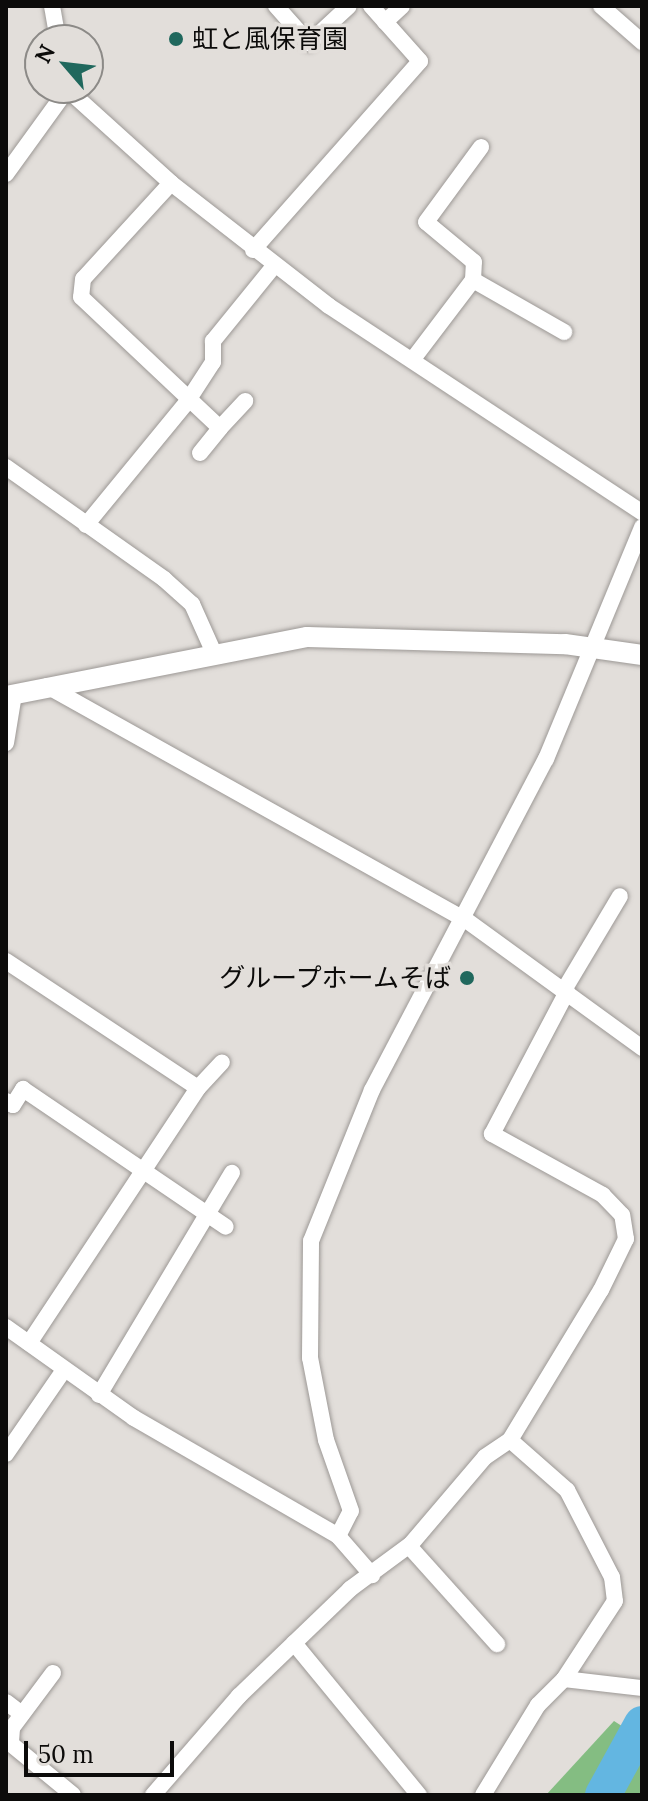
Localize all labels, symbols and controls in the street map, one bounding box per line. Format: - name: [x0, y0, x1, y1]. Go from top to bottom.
- place label: 虹と風保育園: [192, 23, 348, 55]
- north arrow: [24, 24, 104, 104]
- marker: 虹と風保育園: [167, 30, 185, 48]
- text: N: [28, 40, 61, 68]
- place label: グループホームそば: [217, 962, 451, 994]
- marker: グループホームそば: [458, 969, 476, 987]
- scale bar: [28, 1725, 178, 1775]
- text: 50 m: [38, 1739, 94, 1770]

